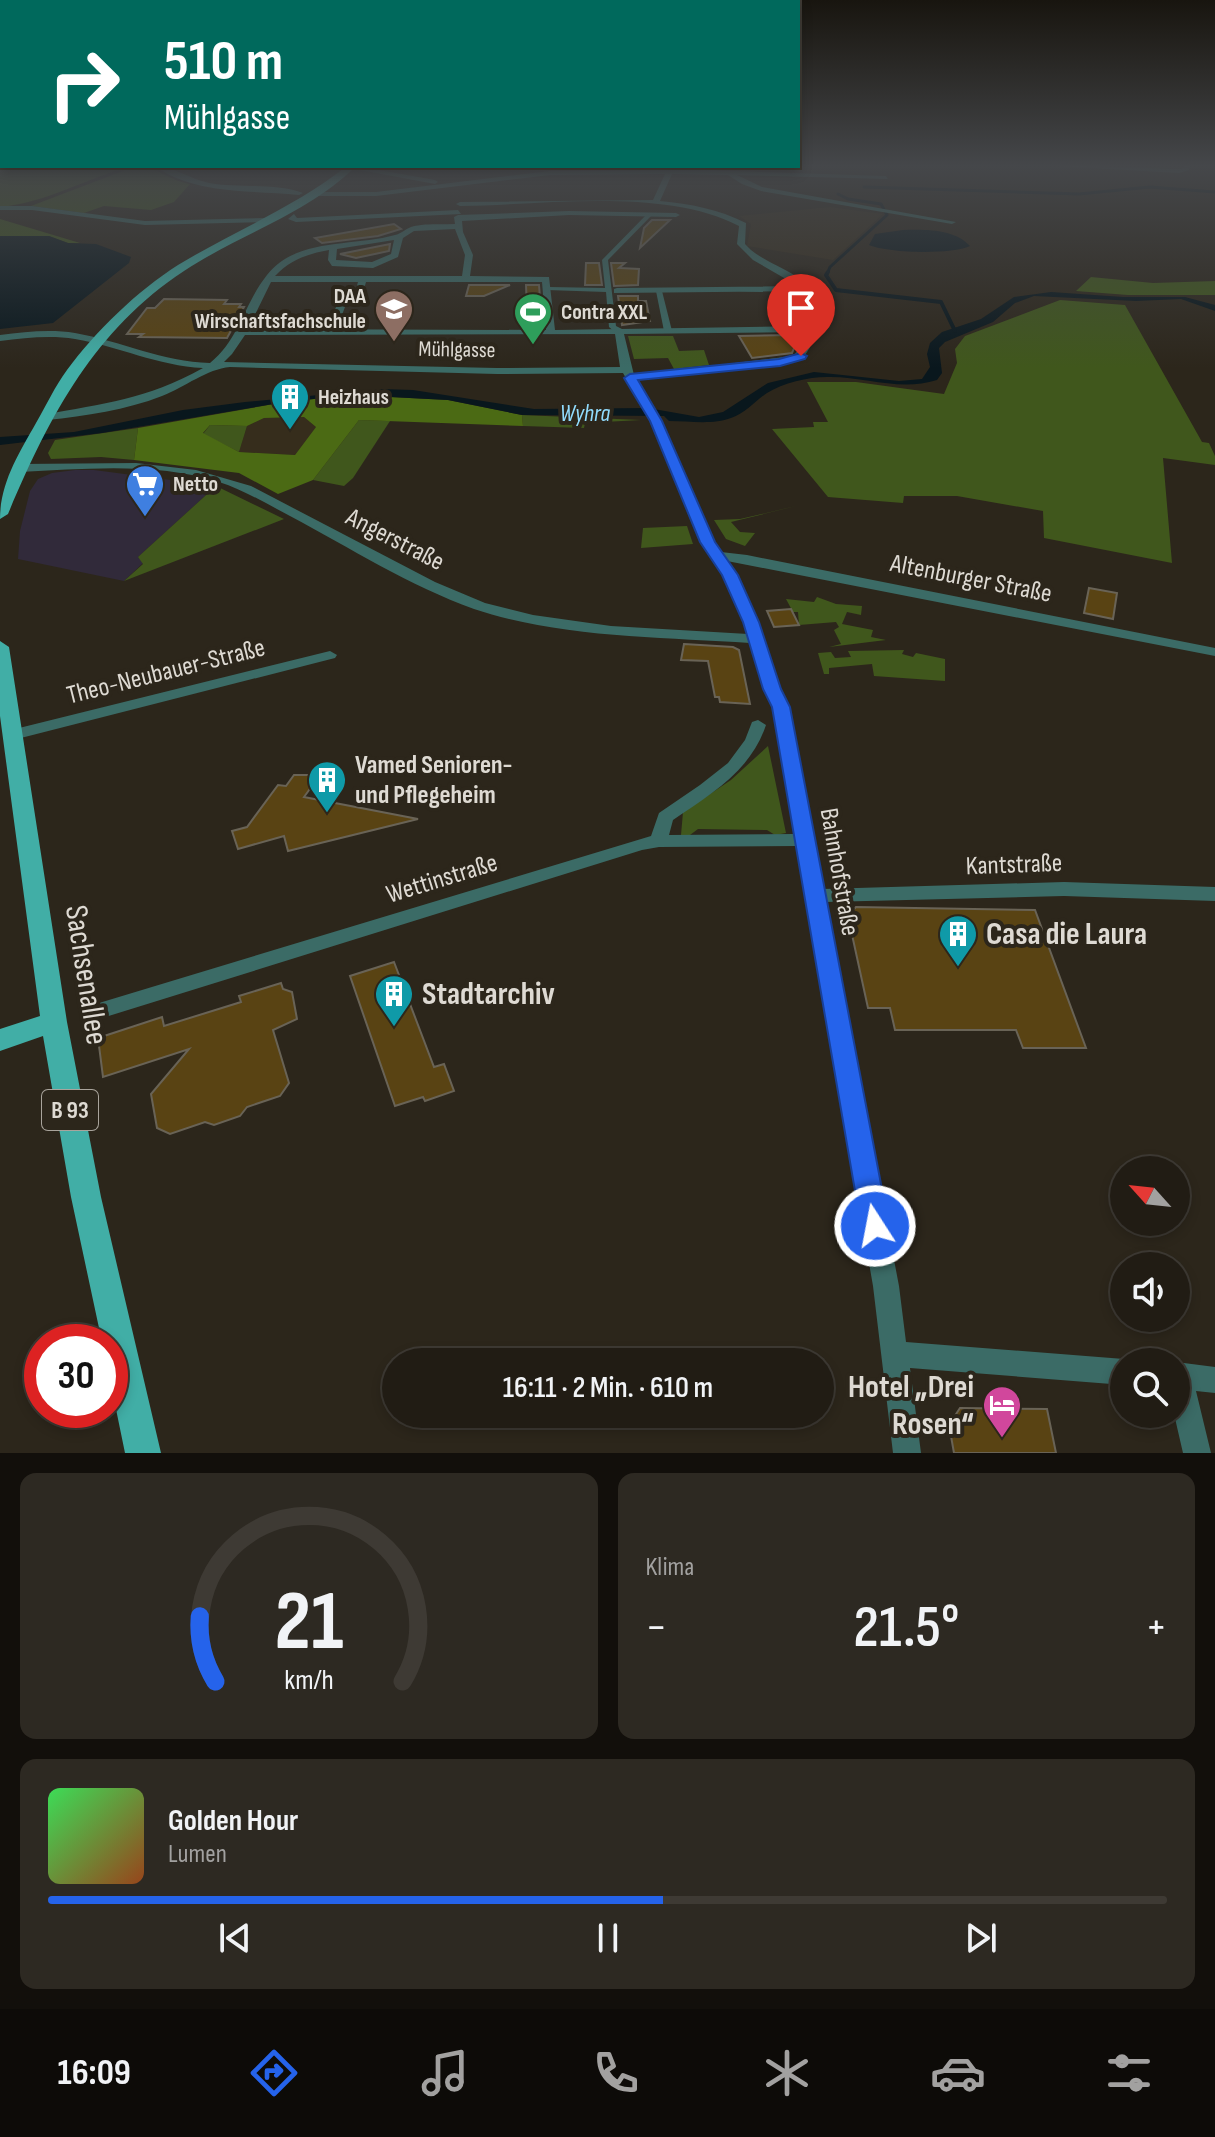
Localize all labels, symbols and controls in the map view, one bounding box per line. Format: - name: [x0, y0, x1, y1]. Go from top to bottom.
- text: 510 m: [164, 29, 283, 96]
- icon: right: [32, 32, 136, 136]
- text: Mühlgasse: [164, 97, 290, 140]
- pin: [767, 274, 835, 356]
- place label: DAA Wirschaftsfachschule: [195, 283, 367, 335]
- icon: arrive: [779, 286, 823, 330]
- school or university icon: DAA Wirschaftsfachschule: [373, 288, 415, 343]
- sports icon: Contra XXL: [512, 291, 554, 346]
- place label: Contra XXL: [561, 299, 648, 326]
- street label: Mühlgasse: [418, 336, 496, 364]
- building icon: Heizhaus: [269, 376, 311, 431]
- place label: Heizhaus: [318, 384, 389, 411]
- water label: Wyhra: [560, 399, 610, 428]
- supermarket icon: Netto: [124, 463, 166, 518]
- place label: Netto: [173, 471, 218, 498]
- street label: Angerstraße: [340, 502, 449, 578]
- street label: Altenburger Straße: [887, 548, 1054, 610]
- street label: Theo-Neubauer-Straße: [64, 632, 268, 712]
- place label: Vamed Senioren- und Pflegeheim: [355, 750, 513, 811]
- building icon: Vamed Senioren- und Pflegeheim: [306, 759, 348, 814]
- street label: Bahnhofstraße: [813, 806, 865, 938]
- street label: Wettinstraße: [383, 847, 501, 911]
- street label: Kantstraße: [965, 848, 1063, 882]
- street label: Sachsenallee: [56, 903, 116, 1047]
- building icon: Casa die Laura: [937, 913, 979, 968]
- place label: Casa die Laura: [986, 915, 1147, 954]
- building icon: Stadtarchiv: [373, 973, 415, 1028]
- place label: Stadtarchiv: [422, 975, 555, 1014]
- road number: B 93: [42, 1090, 98, 1130]
- north arrow: [1110, 1156, 1190, 1236]
- map controls: [1110, 1156, 1190, 1428]
- position arrow: [833, 1184, 917, 1268]
- button: sound: [1110, 1252, 1190, 1332]
- speed limit sign: 30: [24, 1324, 128, 1428]
- button: search: [1110, 1348, 1190, 1428]
- place label: Hotel „Drei Rosen“: [848, 1368, 974, 1444]
- text: 16:11 · 2 Min. · 610 m: [503, 1370, 713, 1406]
- hotel icon: Hotel „Drei Rosen“: [981, 1384, 1023, 1439]
- text: Klima: [646, 1552, 694, 1583]
- text: 21: [274, 1573, 343, 1673]
- text: 21.5°: [853, 1592, 959, 1664]
- text: −: [646, 1601, 667, 1654]
- text: +: [1145, 1601, 1167, 1654]
- text: km/h: [284, 1663, 333, 1698]
- text: Golden Hour: [168, 1803, 298, 1839]
- text: Lumen: [168, 1839, 227, 1870]
- icon: previous: [213, 1916, 257, 1960]
- icon: pause: [586, 1916, 630, 1960]
- icon: next: [959, 1916, 1003, 1960]
- icon: directions: [246, 2045, 302, 2101]
- icon: music: [417, 2045, 473, 2101]
- icon: phone: [588, 2045, 644, 2101]
- icon: climate: [759, 2045, 815, 2101]
- icon: car: [930, 2045, 986, 2101]
- icon: filters: [1101, 2045, 1157, 2101]
- text: 16:09: [58, 2052, 131, 2095]

